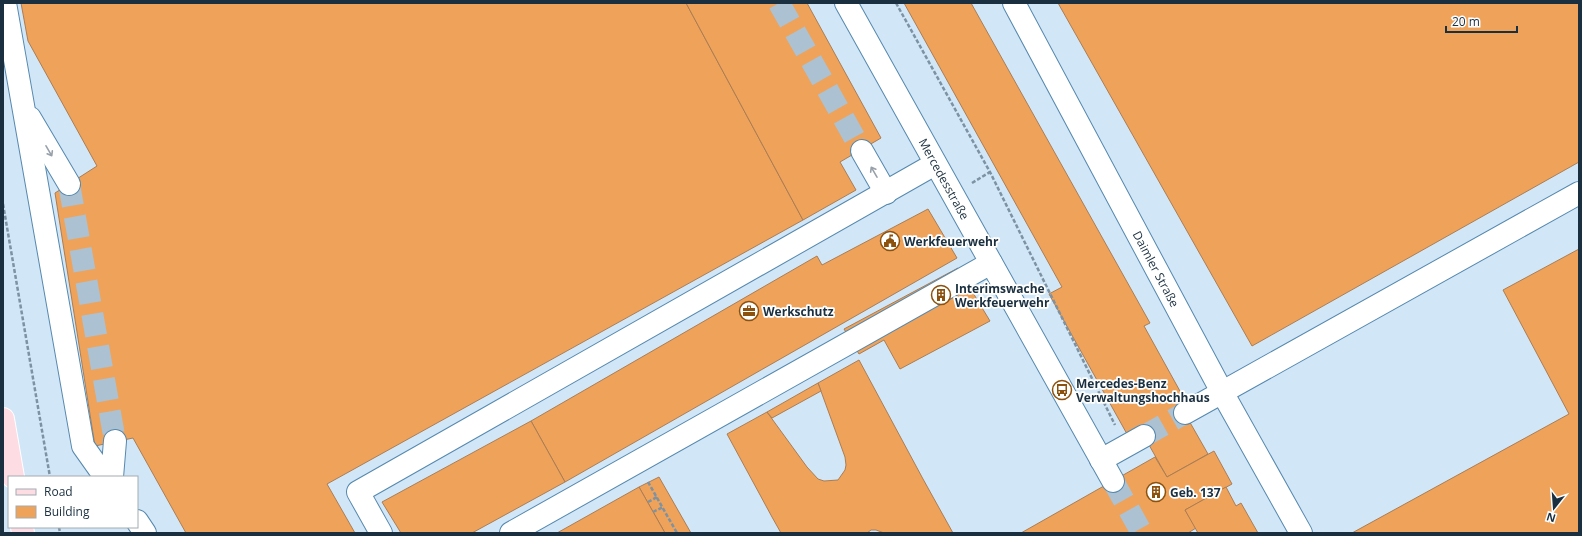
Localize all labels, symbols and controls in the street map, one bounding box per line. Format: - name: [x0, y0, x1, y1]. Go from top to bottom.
- scale bar: [1446, 8, 1517, 34]
- text: 20 m: [1452, 13, 1480, 30]
- street label: Mercedesstraße: [915, 135, 973, 223]
- one-way arrow: [46, 145, 54, 157]
- one-way arrow: [870, 166, 878, 178]
- street label: Daimler Straße: [1129, 228, 1183, 310]
- public building icon: Werkfeuerwehr: [879, 230, 901, 252]
- place label: Werkfeuerwehr: [904, 233, 999, 250]
- place label: Interimswache Werkfeuerwehr: [955, 280, 1050, 311]
- building icon: Interimswache Werkfeuerwehr: [930, 284, 952, 306]
- office icon: Werkschutz: [738, 300, 760, 322]
- place label: Werkschutz: [763, 303, 834, 320]
- place label: Mercedes-Benz Verwaltungshochhaus: [1076, 375, 1210, 406]
- bus stop icon: Mercedes-Benz Verwaltungshochhaus: [1051, 379, 1073, 401]
- legend: [8, 476, 138, 528]
- building icon: Geb. 137: [1145, 481, 1167, 503]
- text: Road: [44, 483, 73, 500]
- place label: Geb. 137: [1170, 484, 1221, 501]
- north arrow: [1534, 488, 1574, 528]
- text: Building: [44, 503, 90, 520]
- text: N: [1544, 510, 1557, 527]

